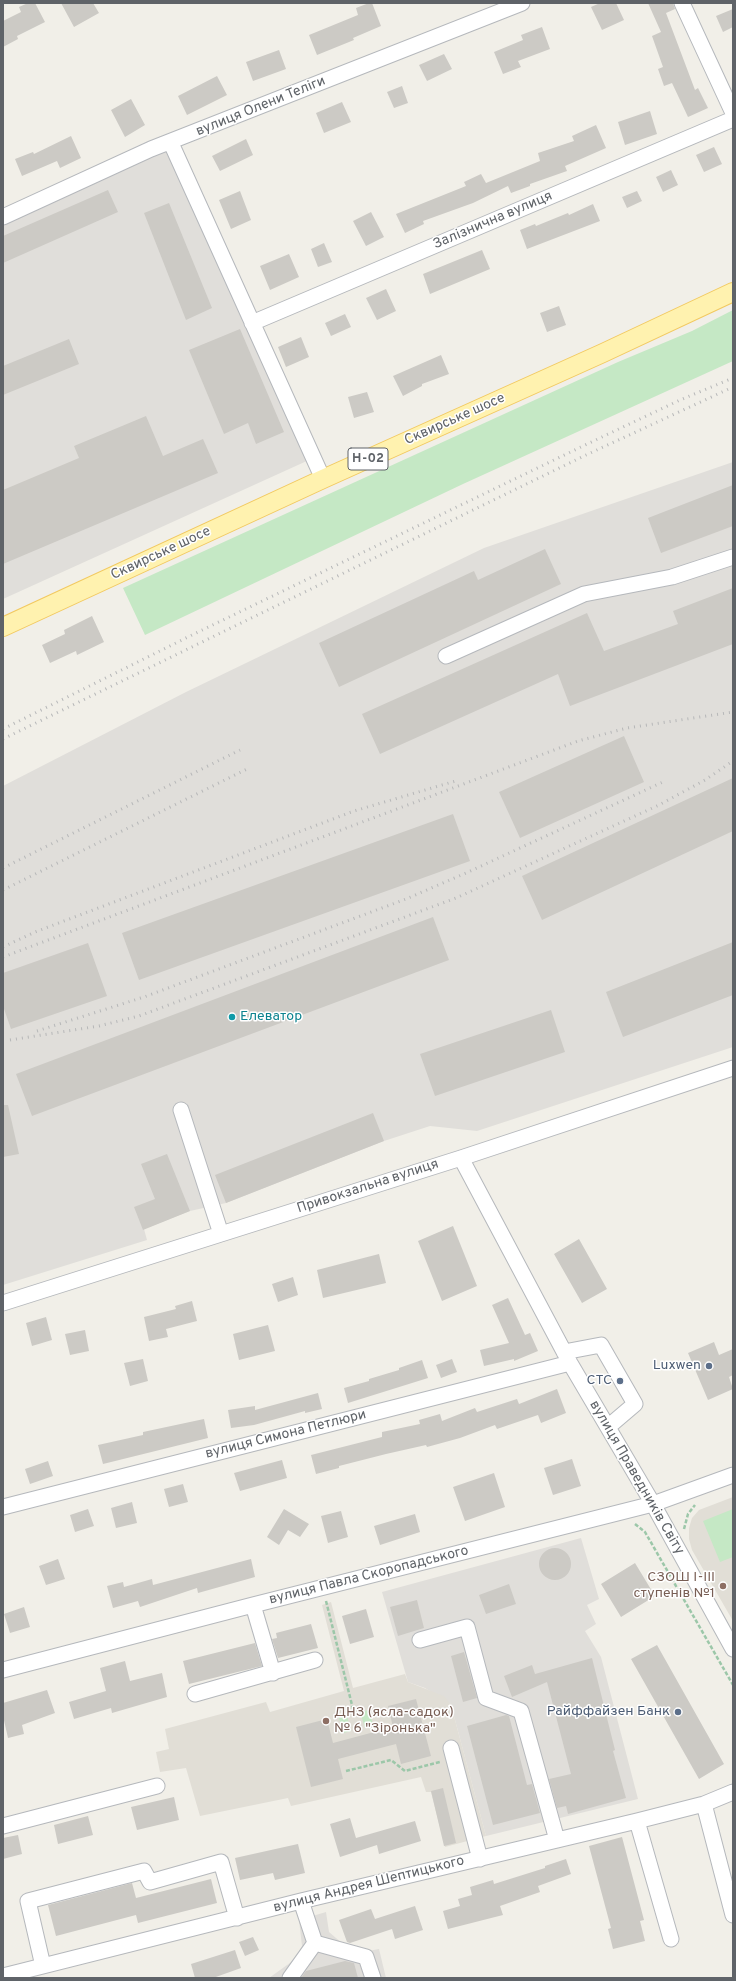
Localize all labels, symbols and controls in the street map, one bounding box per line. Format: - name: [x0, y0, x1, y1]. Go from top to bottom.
- street label: вулиця Олени Теліги: [194, 73, 328, 141]
- street label: Залізнична вулиця: [431, 188, 555, 254]
- street label: Сквирське шосе: [402, 390, 508, 450]
- road number: Н-02: [348, 448, 388, 470]
- street label: Сквирське шосе: [108, 524, 214, 584]
- place label: Елеватор: [240, 1009, 302, 1025]
- marker: Елеватор: [227, 1012, 237, 1022]
- street label: Привокзальна вулиця: [295, 1156, 441, 1218]
- place label: Luxwen: [653, 1358, 701, 1374]
- marker: Luxwen: [704, 1361, 714, 1371]
- place label: СТС: [586, 1373, 612, 1389]
- marker: СТС: [615, 1376, 625, 1386]
- street label: вулиця Праведників Світу: [585, 1398, 687, 1558]
- street label: вулиця Симона Петлюри: [204, 1407, 368, 1463]
- street label: вулиця Павла Скоропадського: [267, 1543, 471, 1609]
- place label: СЗОШ І-ІІІ ступенів №1: [633, 1570, 715, 1602]
- marker: СЗОШ І-ІІІ ступенів №1: [718, 1581, 728, 1591]
- place label: Райффайзен Банк: [547, 1704, 670, 1720]
- place label: ДНЗ (ясла-садок) № 6 "Зіронька": [334, 1705, 454, 1738]
- marker: Райффайзен Банк: [673, 1707, 683, 1717]
- marker: ДНЗ (ясла-садок) № 6 "Зіронька": [321, 1716, 331, 1726]
- street label: вулиця Андрея Шептицького: [272, 1853, 466, 1917]

